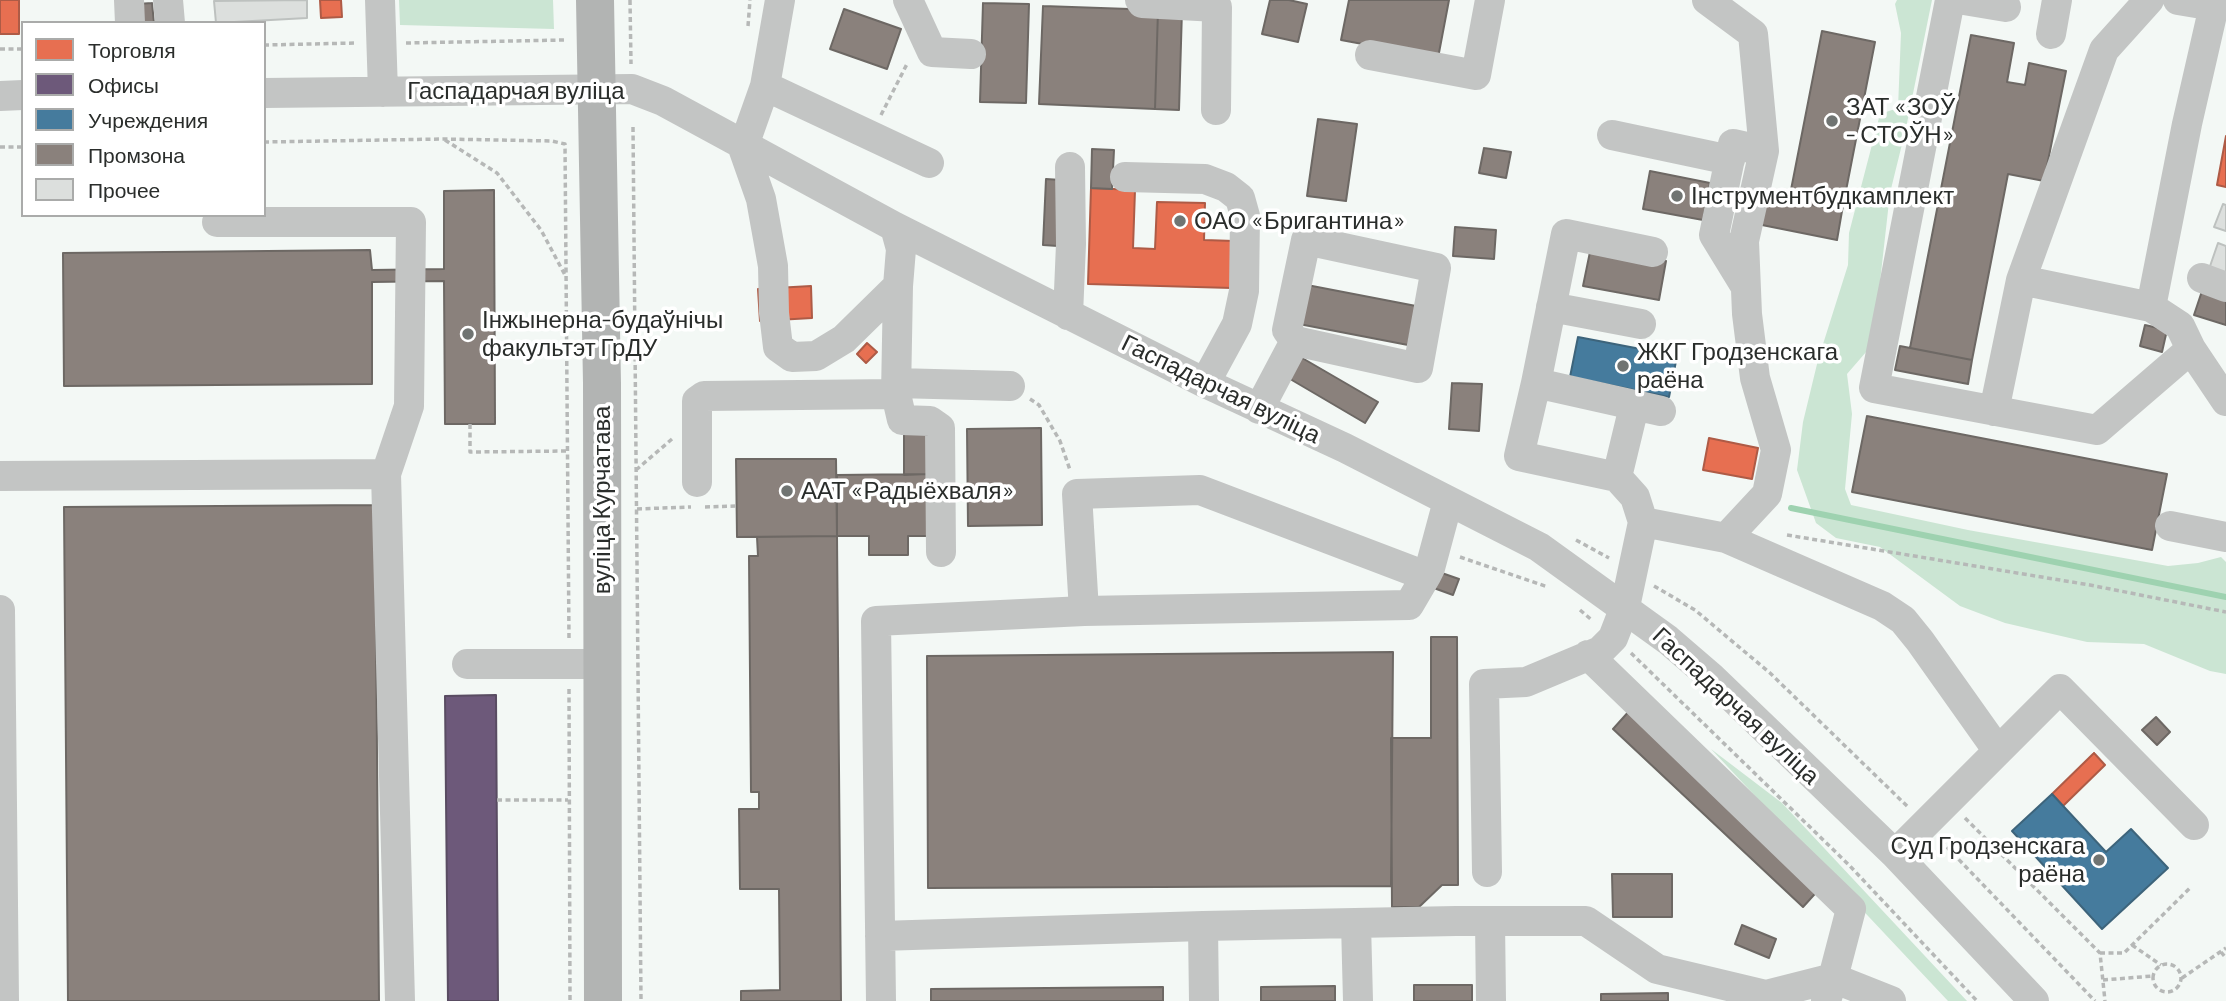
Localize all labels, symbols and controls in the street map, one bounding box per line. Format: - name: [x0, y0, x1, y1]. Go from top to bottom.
- legend: [21, 21, 266, 217]
- text: Торговля: [88, 37, 176, 62]
- text: Офисы: [88, 72, 159, 97]
- street label: Гаспадарчая вуліца: [407, 77, 625, 105]
- place label: ЗАТ «ЗОЎ - СТОЎН»: [1846, 93, 1955, 149]
- text: Учреждения: [88, 107, 208, 132]
- marker: ЗАТ «ЗОЎ - СТОЎН»: [1824, 113, 1840, 129]
- text: Промзона: [88, 142, 185, 167]
- text: Прочее: [88, 177, 160, 202]
- place label: Інструментбудкамплект: [1691, 182, 1954, 210]
- marker: Інструментбудкамплект: [1669, 188, 1685, 204]
- place label: ОАО «Бригантина»: [1194, 207, 1405, 235]
- marker: ОАО «Бригантина»: [1172, 213, 1188, 229]
- place label: Інжынерна-будаўнічы факультэт ГрДУ: [482, 306, 723, 362]
- marker: Інжынерна-будаўнічы факультэт ГрДУ: [460, 326, 476, 342]
- street label: Гаспадарчая вуліца: [1117, 328, 1325, 450]
- place label: ЖКГ Гродзенскага раёна: [1637, 338, 1838, 394]
- marker: ЖКГ Гродзенскага раёна: [1615, 358, 1631, 374]
- street label: вуліца Курчатава: [588, 406, 616, 594]
- place label: ААТ «Радыёхваля»: [801, 477, 1015, 505]
- marker: ААТ «Радыёхваля»: [779, 483, 795, 499]
- street label: Гаспадарчая вуліца: [1647, 621, 1825, 791]
- place label: Суд Гродзенскага раёна: [1891, 832, 2085, 888]
- marker: Суд Гродзенскага раёна: [2091, 852, 2107, 868]

